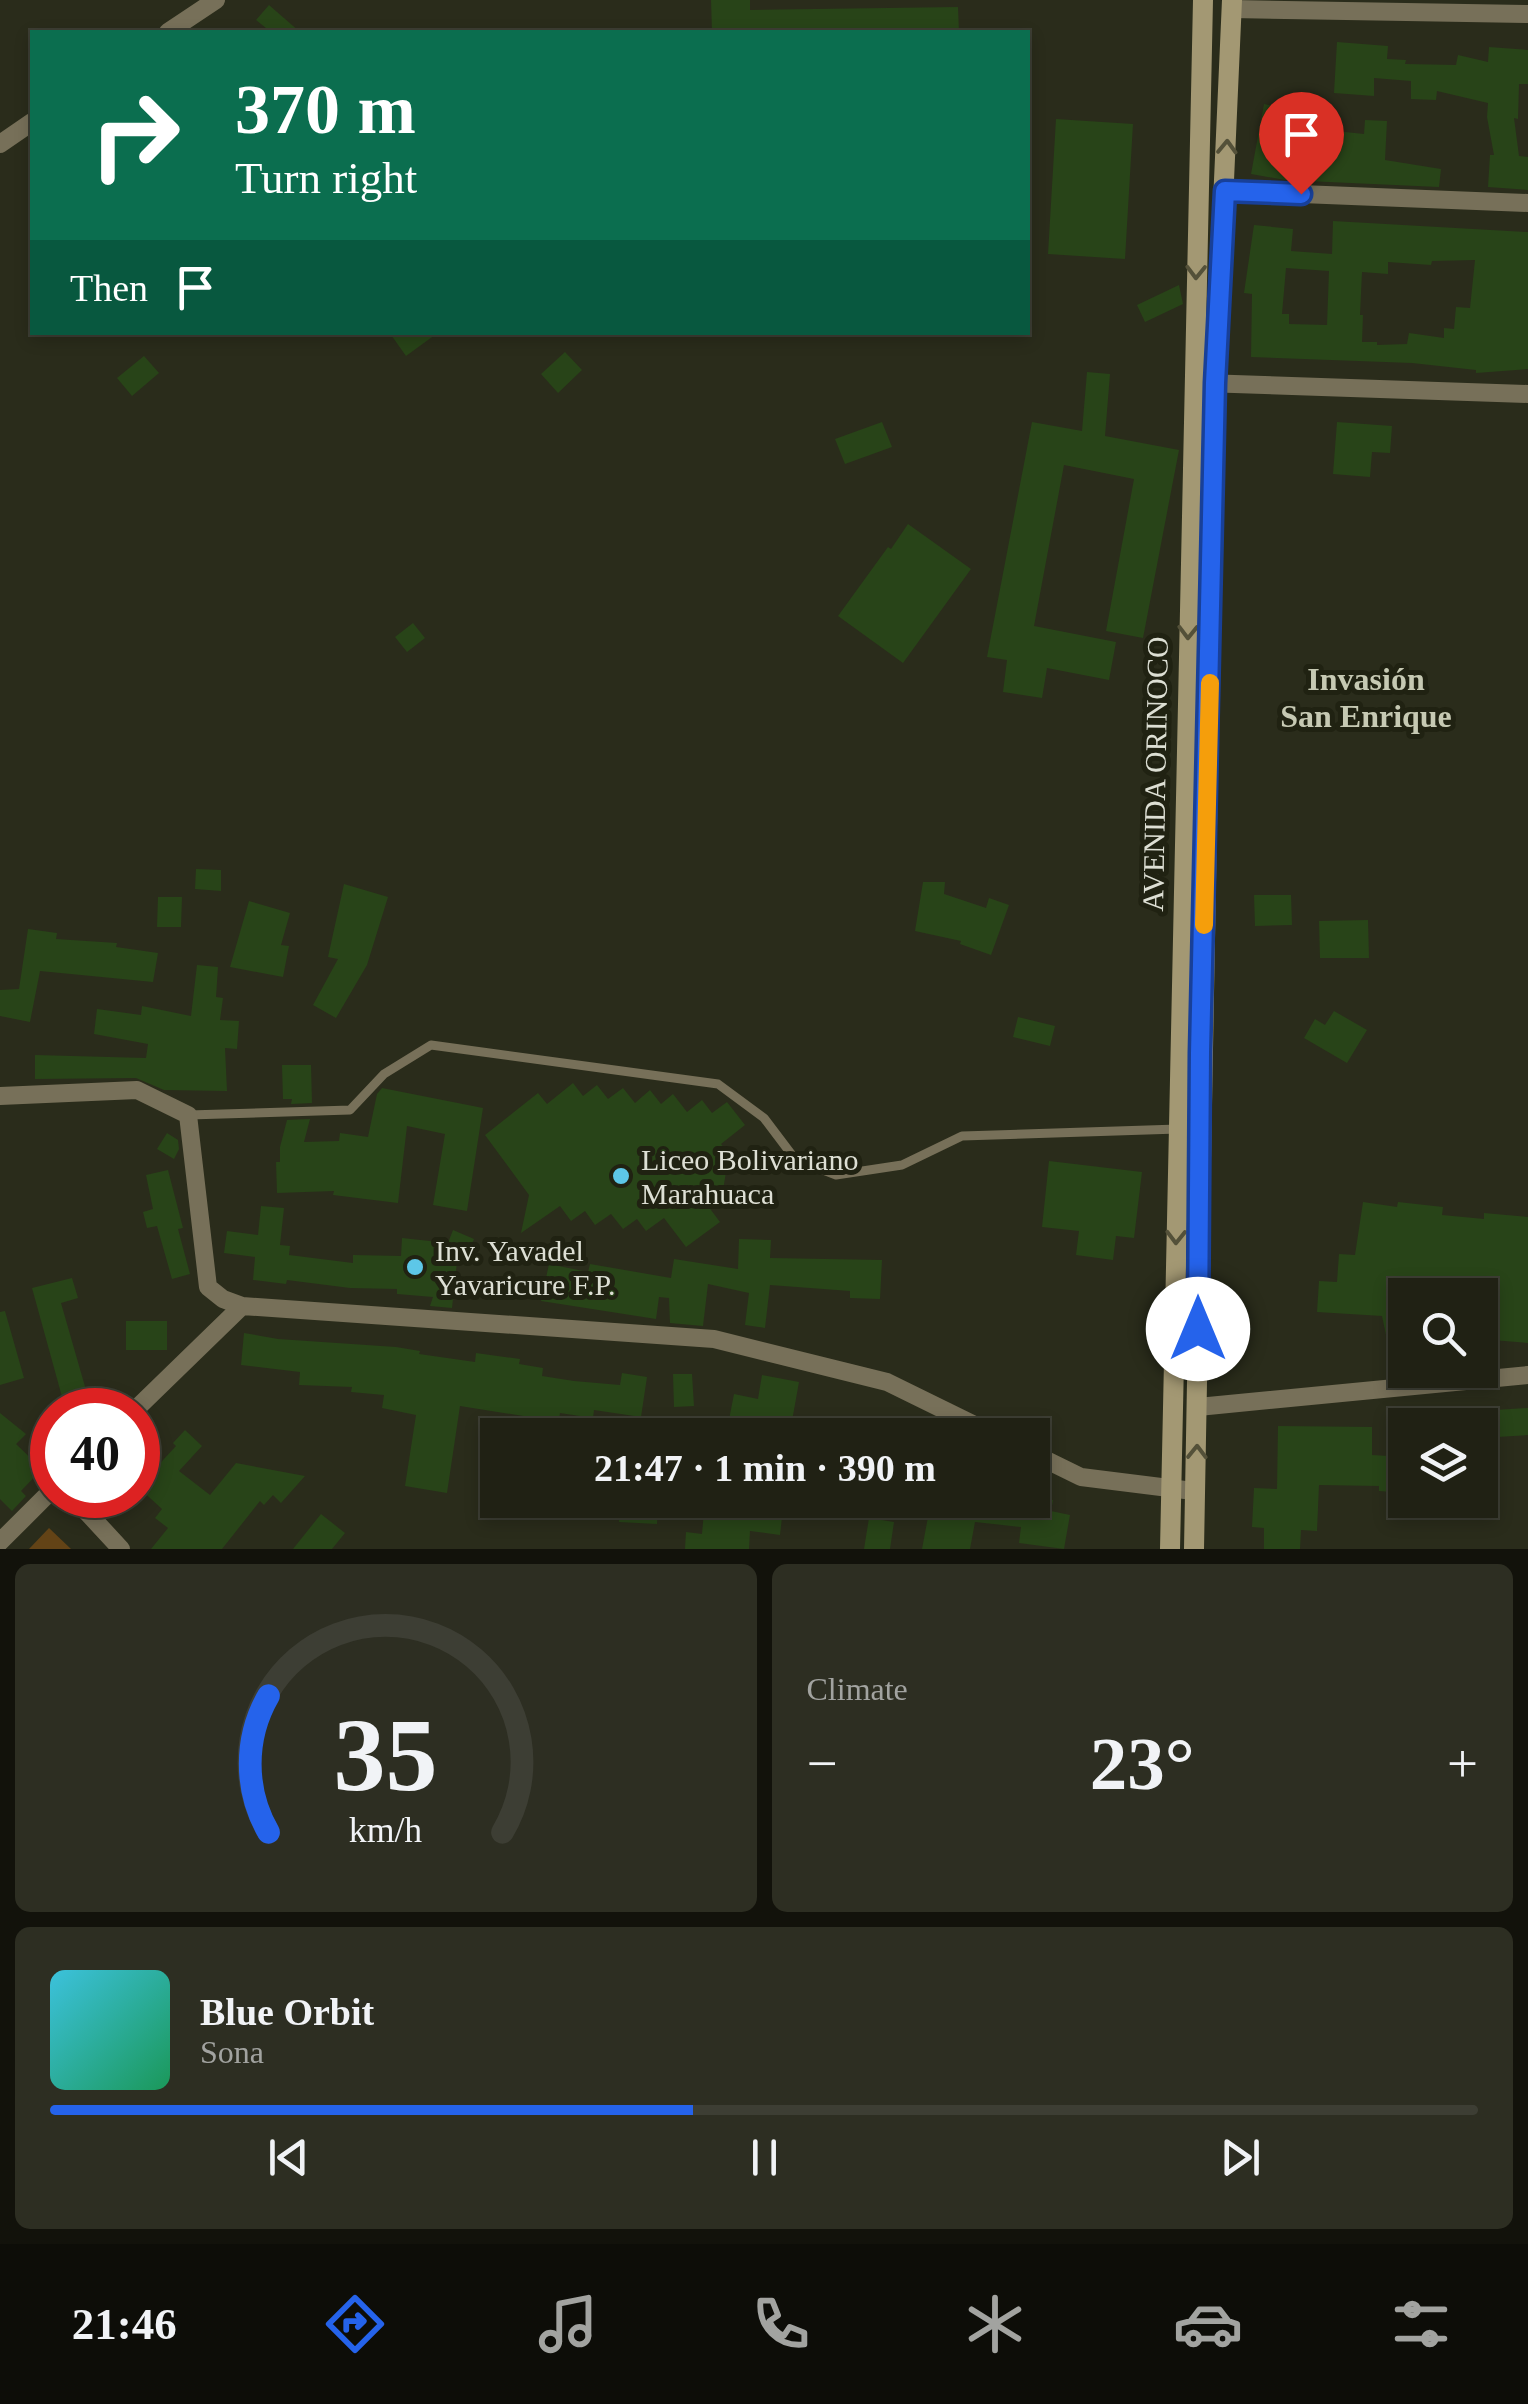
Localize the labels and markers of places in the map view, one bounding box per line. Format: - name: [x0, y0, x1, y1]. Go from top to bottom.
- pin: [1259, 92, 1344, 195]
- place label: Liceo Bolivariano Marahuaca: [641, 1143, 858, 1210]
- marker: Liceo Bolivariano Marahuaca: [610, 1165, 632, 1187]
- place label: Inv. Yavadel Yavaricure F.P.: [435, 1234, 615, 1301]
- marker: Inv. Yavadel Yavaricure F.P.: [404, 1256, 426, 1278]

